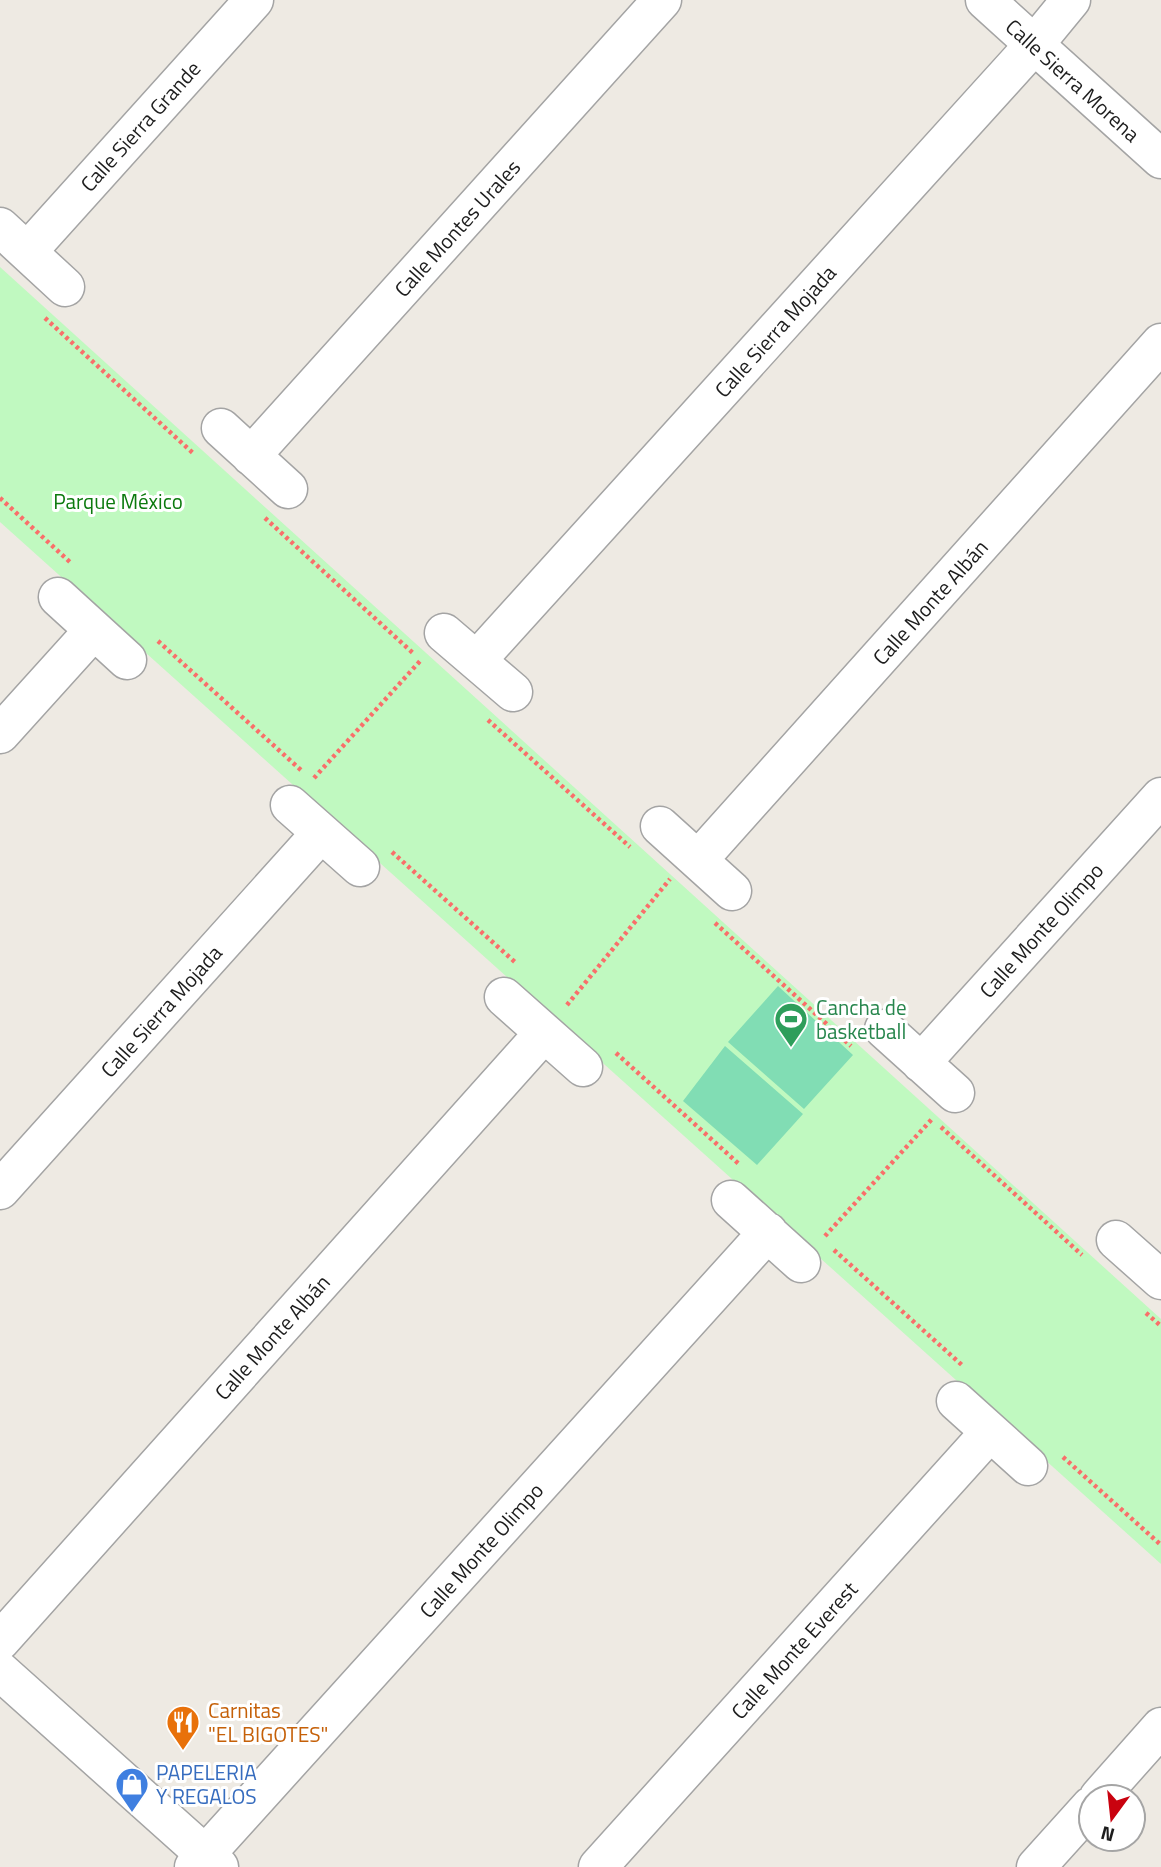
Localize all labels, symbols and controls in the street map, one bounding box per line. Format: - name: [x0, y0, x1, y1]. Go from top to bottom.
- street label: Calle Sierra Morena: [999, 11, 1148, 149]
- street label: Calle Sierra Grande: [72, 53, 208, 199]
- street label: Calle Montes Urales: [386, 152, 528, 304]
- street label: Calle Sierra Mojada: [707, 257, 844, 404]
- park label: Parque México: [53, 485, 183, 517]
- street label: Calle Monte Albán: [865, 532, 995, 672]
- street label: Calle Monte Olimpo: [971, 855, 1111, 1005]
- street label: Calle Sierra Mojada: [93, 937, 230, 1084]
- place label: Cancha de basketball: [816, 991, 907, 1047]
- sports icon: Cancha de basketball: [772, 1000, 810, 1049]
- street label: Calle Monte Albán: [207, 1267, 337, 1407]
- street label: Calle Monte Olimpo: [411, 1475, 551, 1625]
- street label: Calle Monte Everest: [723, 1573, 865, 1726]
- place label: Carnitas "EL BIGOTES": [208, 1694, 328, 1750]
- restaurant icon: Carnitas "EL BIGOTES": [164, 1703, 202, 1752]
- place label: PAPELERIA Y REGALOS: [156, 1756, 257, 1812]
- shop icon: PAPELERIA Y REGALOS: [113, 1765, 151, 1814]
- north arrow: [1077, 1783, 1147, 1853]
- text: N: [1097, 1819, 1118, 1851]

